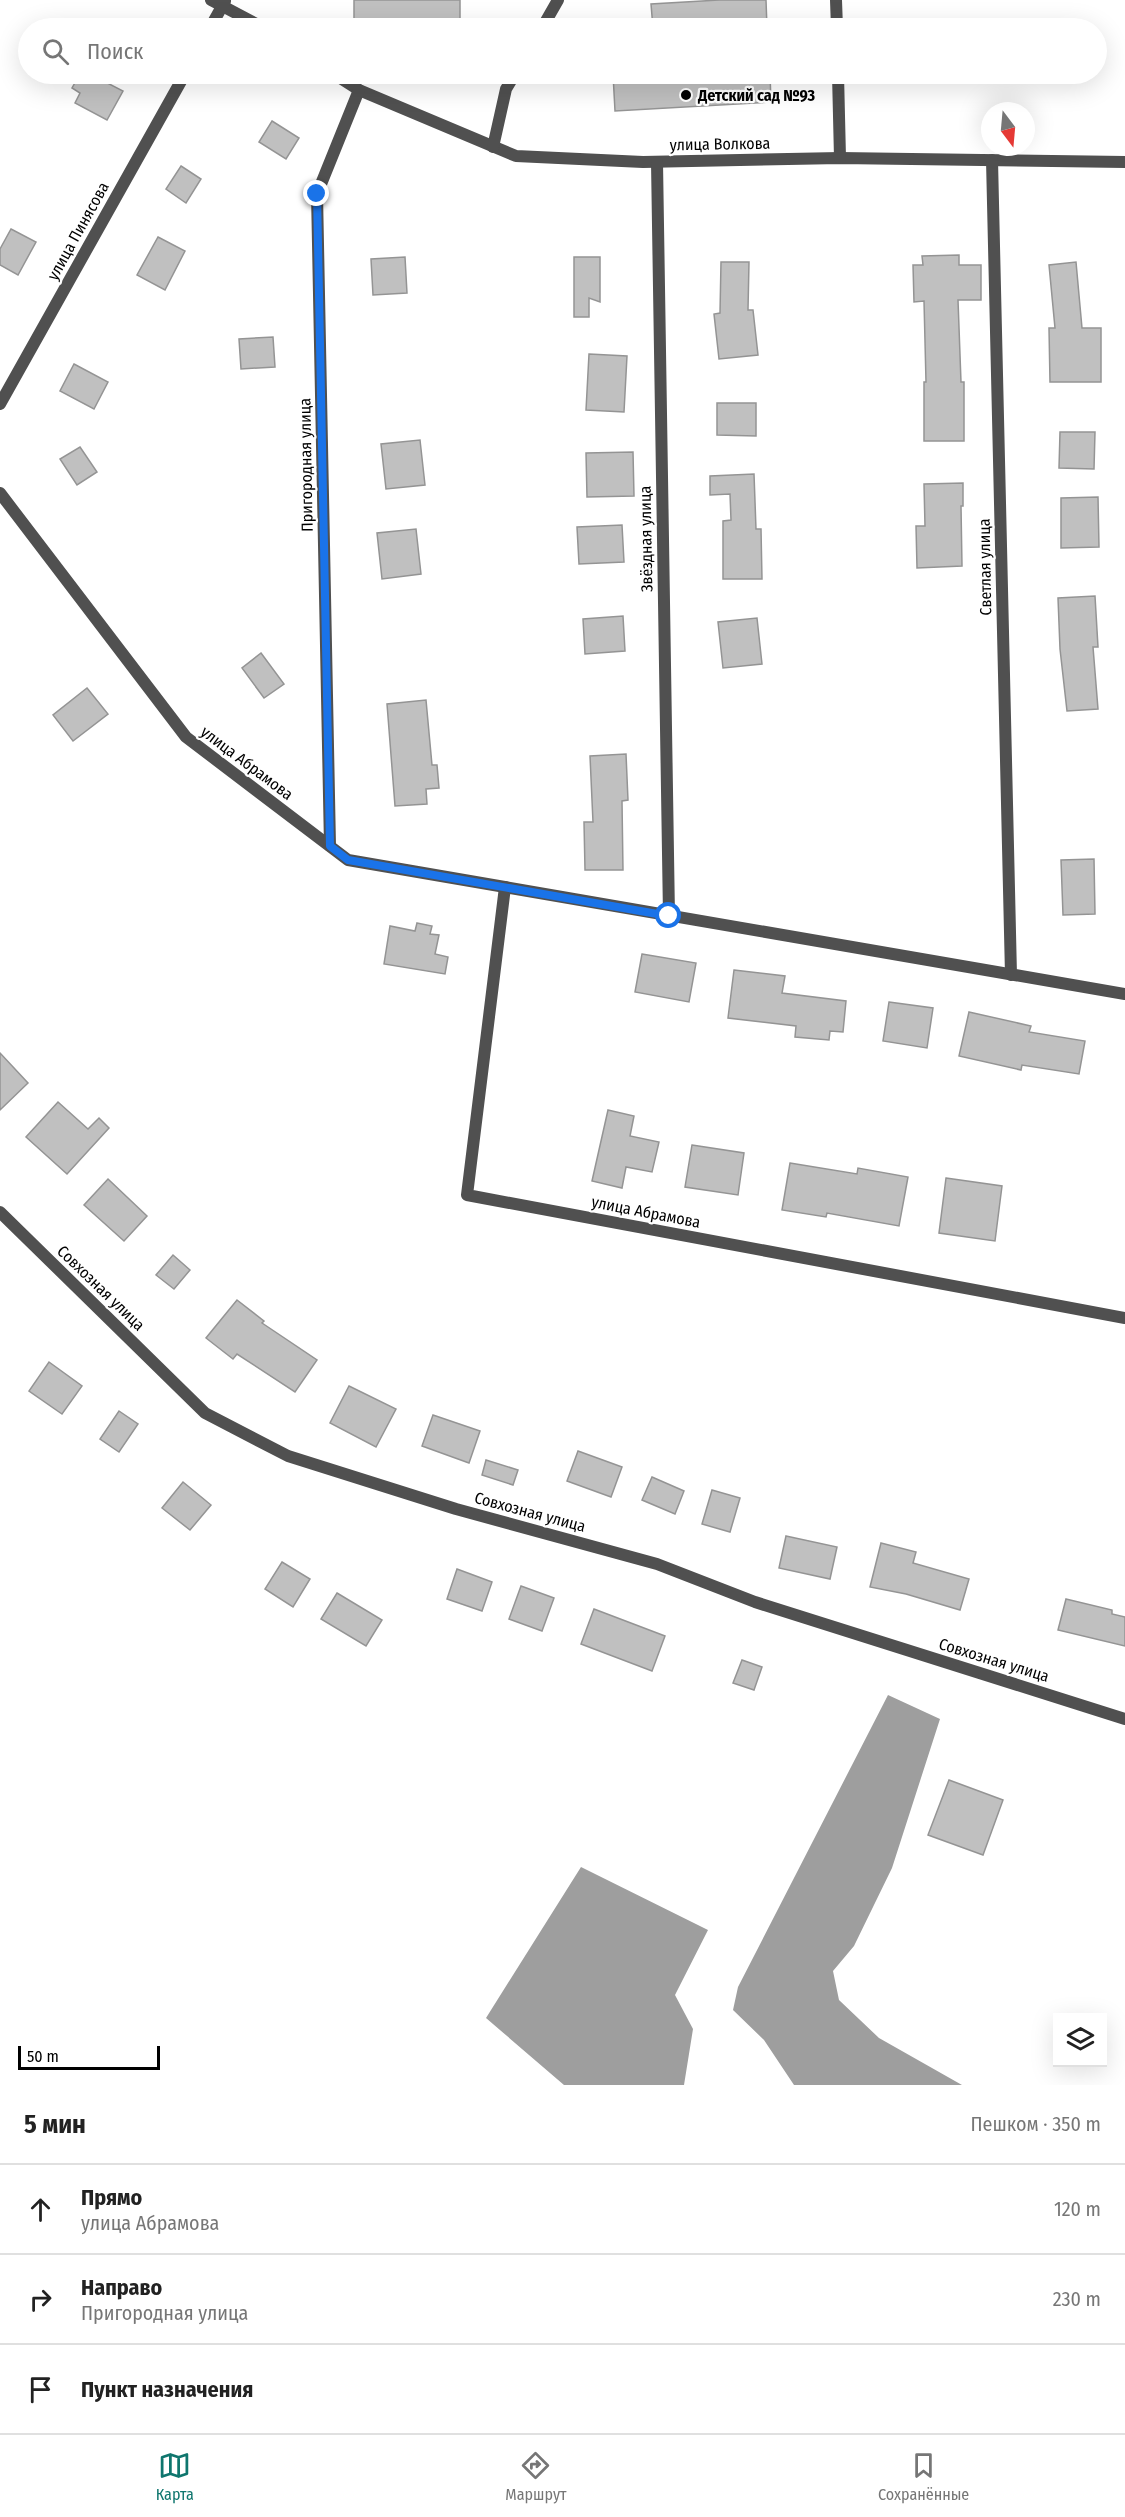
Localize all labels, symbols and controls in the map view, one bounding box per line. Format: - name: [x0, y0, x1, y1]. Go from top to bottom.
- search box: [18, 18, 1107, 84]
- icon: search: [39, 35, 72, 68]
- text: Поиск: [87, 38, 143, 65]
- place label: Детский сад №93: [697, 86, 816, 105]
- marker: Детский сад №93: [679, 88, 693, 102]
- north arrow: [981, 102, 1035, 156]
- street label: улица Волкова: [670, 134, 771, 154]
- street label: улица Пинясова: [43, 178, 113, 283]
- route end: [303, 180, 329, 206]
- street label: Пригородная улица: [295, 398, 317, 532]
- street label: Звёздная улица: [636, 486, 656, 592]
- street label: Светлая улица: [975, 518, 995, 616]
- street label: улица Абрамова: [197, 722, 297, 804]
- route start: [655, 902, 681, 928]
- street label: улица Абрамова: [590, 1192, 702, 1232]
- street label: Совхозная улица: [53, 1242, 149, 1335]
- street label: Совхозная улица: [472, 1488, 588, 1536]
- street label: Совхозная улица: [937, 1634, 1052, 1686]
- map controls: [1053, 2013, 1107, 2067]
- button: layers: [1053, 2013, 1107, 2067]
- scale bar: [18, 2043, 160, 2070]
- text: 50 m: [27, 2047, 59, 2066]
- text: 5 мин: [24, 2109, 86, 2140]
- text: Пешком · 350 m: [971, 2112, 1101, 2136]
- text: Прямо: [81, 2184, 142, 2211]
- icon: ahead: [24, 2193, 57, 2226]
- text: 120 m: [1054, 2197, 1101, 2221]
- text: улица Абрамова: [81, 2211, 219, 2235]
- text: Направо: [81, 2274, 162, 2301]
- icon: right: [24, 2283, 57, 2316]
- text: 230 m: [1053, 2287, 1101, 2311]
- text: Пригородная улица: [81, 2301, 248, 2325]
- icon: arrive: [24, 2373, 57, 2406]
- text: Пункт назначения: [81, 2376, 253, 2403]
- tab: Карта: [156, 2449, 194, 2504]
- tab: Маршрут: [505, 2449, 567, 2504]
- tab: Сохранённые: [878, 2449, 969, 2504]

